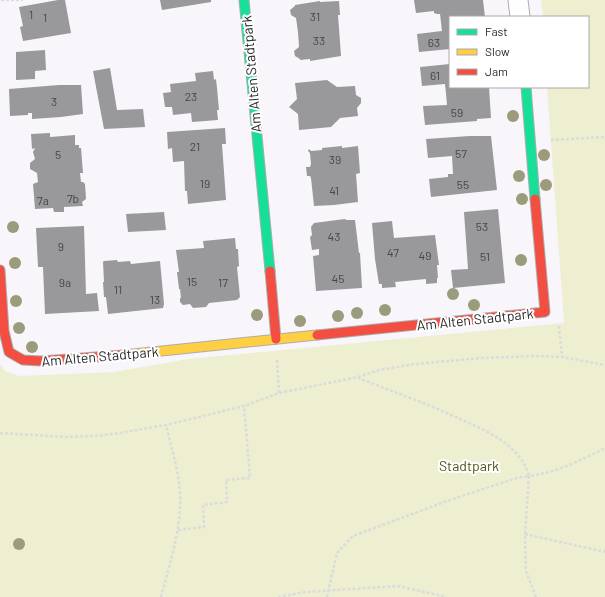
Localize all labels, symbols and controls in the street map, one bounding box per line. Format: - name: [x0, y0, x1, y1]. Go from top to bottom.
- house number: 1: [29, 7, 33, 21]
- house number: 31: [310, 9, 320, 23]
- house number: 1: [43, 10, 47, 24]
- street label: Am Alten Stadtpark: [237, 15, 265, 133]
- legend: [449, 16, 589, 88]
- text: Fast: [485, 24, 508, 38]
- house number: 33: [313, 33, 325, 47]
- house number: 63: [428, 35, 440, 49]
- text: Slow: [485, 44, 510, 58]
- text: Jam: [485, 64, 508, 78]
- house number: 61: [430, 68, 440, 82]
- house number: 23: [185, 89, 197, 103]
- house number: 3: [51, 94, 57, 108]
- house number: 59: [451, 105, 463, 119]
- house number: 21: [190, 139, 200, 153]
- house number: 57: [455, 146, 467, 160]
- house number: 5: [55, 147, 61, 161]
- house number: 39: [329, 152, 341, 166]
- house number: 19: [200, 176, 210, 190]
- house number: 55: [457, 177, 469, 191]
- house number: 41: [329, 183, 339, 197]
- house number: 7b: [67, 191, 79, 205]
- house number: 7a: [37, 193, 49, 207]
- house number: 53: [476, 219, 488, 233]
- house number: 43: [328, 229, 340, 243]
- house number: 9: [58, 239, 64, 253]
- house number: 47: [387, 245, 399, 259]
- house number: 49: [419, 248, 431, 262]
- house number: 51: [480, 249, 490, 263]
- house number: 45: [332, 271, 344, 285]
- house number: 15: [187, 274, 197, 288]
- house number: 9a: [59, 275, 71, 289]
- house number: 17: [218, 275, 228, 289]
- house number: 11: [114, 282, 122, 296]
- house number: 13: [150, 292, 160, 306]
- street label: Am Alten Stadtpark: [416, 304, 534, 334]
- street label: Am Alten Stadtpark: [41, 342, 159, 370]
- park label: Stadtpark: [439, 457, 499, 474]

